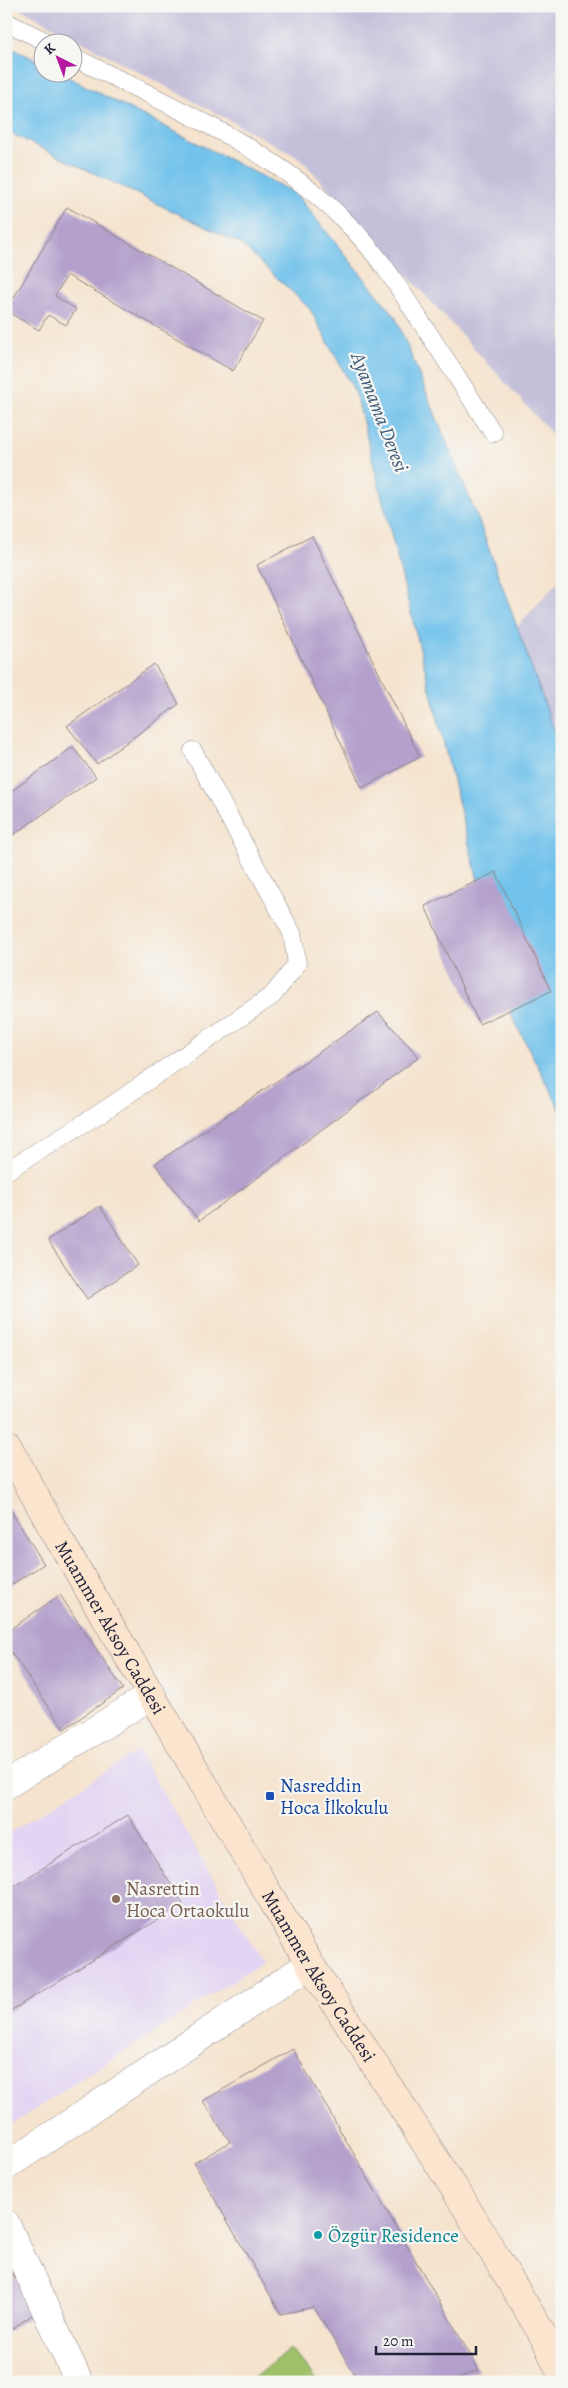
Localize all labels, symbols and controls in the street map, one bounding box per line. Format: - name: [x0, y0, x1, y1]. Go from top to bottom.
- north arrow: [32, 32, 82, 82]
- text: K: [40, 38, 60, 59]
- water label: Ayamama Deresi: [344, 347, 415, 476]
- street label: Muammer Aksoy Caddesi: [49, 1536, 172, 1719]
- place label: Nasreddin Hoca İlkokulu: [280, 1773, 389, 1821]
- marker: Nasreddin Hoca İlkokulu: [264, 1790, 276, 1802]
- place label: Nasrettin Hoca Ortaokulu: [126, 1876, 250, 1924]
- street label: Muammer Aksoy Caddesi: [255, 1885, 382, 2067]
- marker: Nasrettin Hoca Ortaokulu: [110, 1893, 122, 1905]
- place label: Özgür Residence: [328, 2223, 459, 2249]
- marker: Özgür Residence: [312, 2229, 324, 2241]
- scale bar: [376, 2323, 476, 2355]
- text: 20 m: [383, 2331, 414, 2351]

